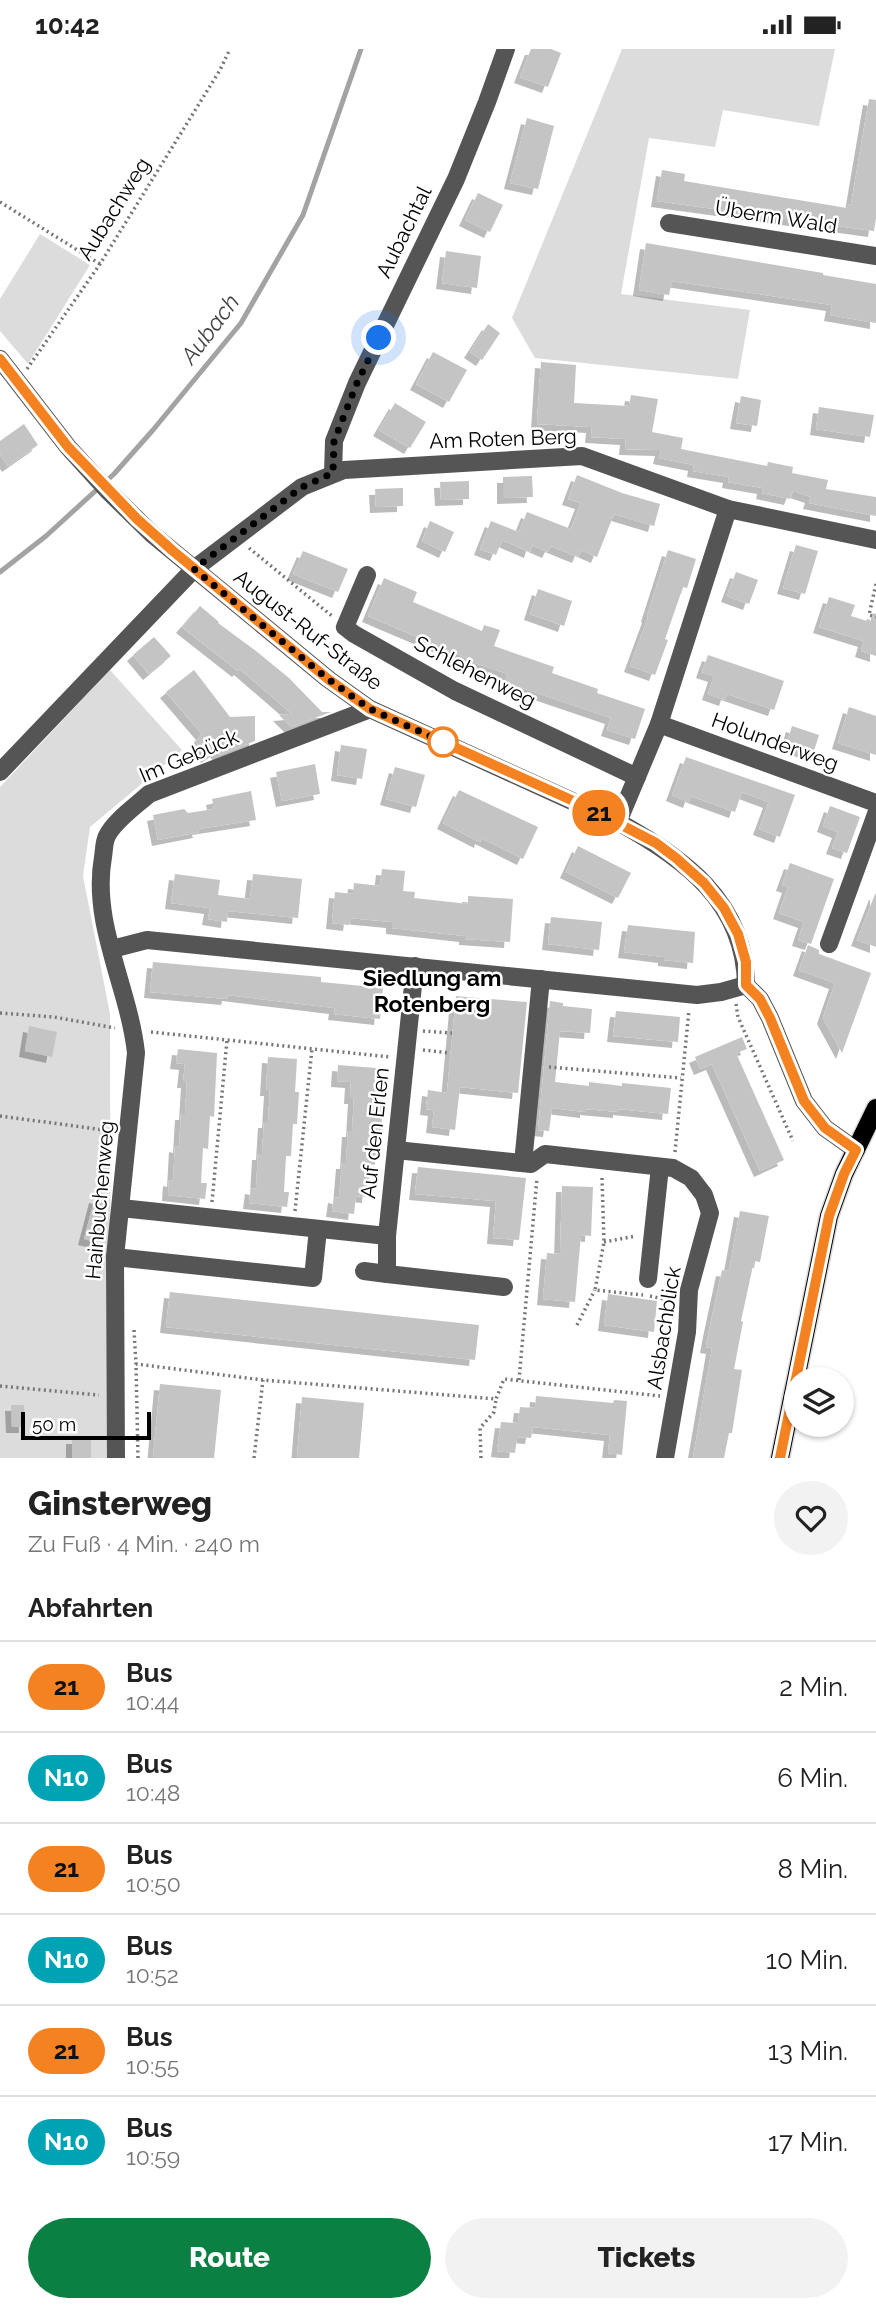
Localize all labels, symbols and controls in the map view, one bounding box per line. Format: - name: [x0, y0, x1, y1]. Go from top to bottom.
- text: 10:42: [35, 10, 100, 40]
- street label: Aubachweg: [72, 153, 155, 265]
- street label: Aubachtal: [371, 182, 437, 282]
- street label: Überm Wald: [713, 195, 839, 239]
- water label: Aubach: [174, 289, 244, 370]
- your location: [361, 320, 396, 355]
- street label: Am Roten Berg: [429, 423, 577, 454]
- street label: August-Ruf-Straße: [229, 564, 387, 695]
- street label: Schlehenweg: [410, 630, 540, 713]
- street label: Holunderweg: [708, 707, 842, 776]
- street label: Im Gebück: [135, 723, 242, 788]
- unlabelled marker: [428, 727, 458, 757]
- line badge: 21: [568, 790, 630, 836]
- text: 21: [586, 798, 612, 827]
- district label: Siedlung am Rotenberg: [363, 964, 501, 1017]
- street label: Auf den Erlen: [355, 1066, 394, 1200]
- street label: Hainbuchenweg: [80, 1120, 119, 1280]
- street label: Alsbachblick: [641, 1265, 686, 1391]
- map controls: [784, 1367, 854, 1437]
- button: layers: [784, 1367, 854, 1437]
- scale bar: [21, 1409, 150, 1441]
- text: 50 m: [32, 1413, 76, 1435]
- button: heart: [774, 1481, 848, 1555]
- text: Ginsterweg: [28, 1484, 212, 1523]
- text: Zu Fuß · 4 Min. · 240 m: [28, 1530, 260, 1557]
- text: Abfahrten: [28, 1593, 153, 1623]
- text: Bus: [126, 1658, 173, 1688]
- text: 21: [54, 1672, 79, 1701]
- text: 2 Min.: [779, 1672, 848, 1702]
- text: 10:44: [126, 1688, 179, 1715]
- text: Bus: [126, 1749, 173, 1779]
- text: N10: [44, 1763, 89, 1792]
- text: 6 Min.: [777, 1763, 848, 1793]
- text: 10:48: [126, 1779, 180, 1806]
- text: Bus: [126, 1840, 173, 1870]
- text: 21: [54, 1854, 79, 1883]
- text: 8 Min.: [777, 1854, 848, 1884]
- text: 10:50: [126, 1870, 181, 1897]
- text: Bus: [126, 1931, 173, 1961]
- text: N10: [44, 1945, 89, 1974]
- text: 10 Min.: [766, 1945, 848, 1975]
- text: 10:52: [126, 1961, 179, 1988]
- text: Bus: [126, 2022, 173, 2052]
- text: 21: [54, 2036, 79, 2065]
- text: 13 Min.: [768, 2036, 848, 2066]
- text: 10:55: [126, 2052, 179, 2079]
- text: Bus: [126, 2113, 173, 2143]
- text: N10: [44, 2127, 89, 2156]
- text: 17 Min.: [768, 2127, 848, 2157]
- text: 10:59: [126, 2143, 180, 2170]
- button: Route: [28, 2218, 431, 2298]
- button: Tickets: [445, 2218, 848, 2298]

